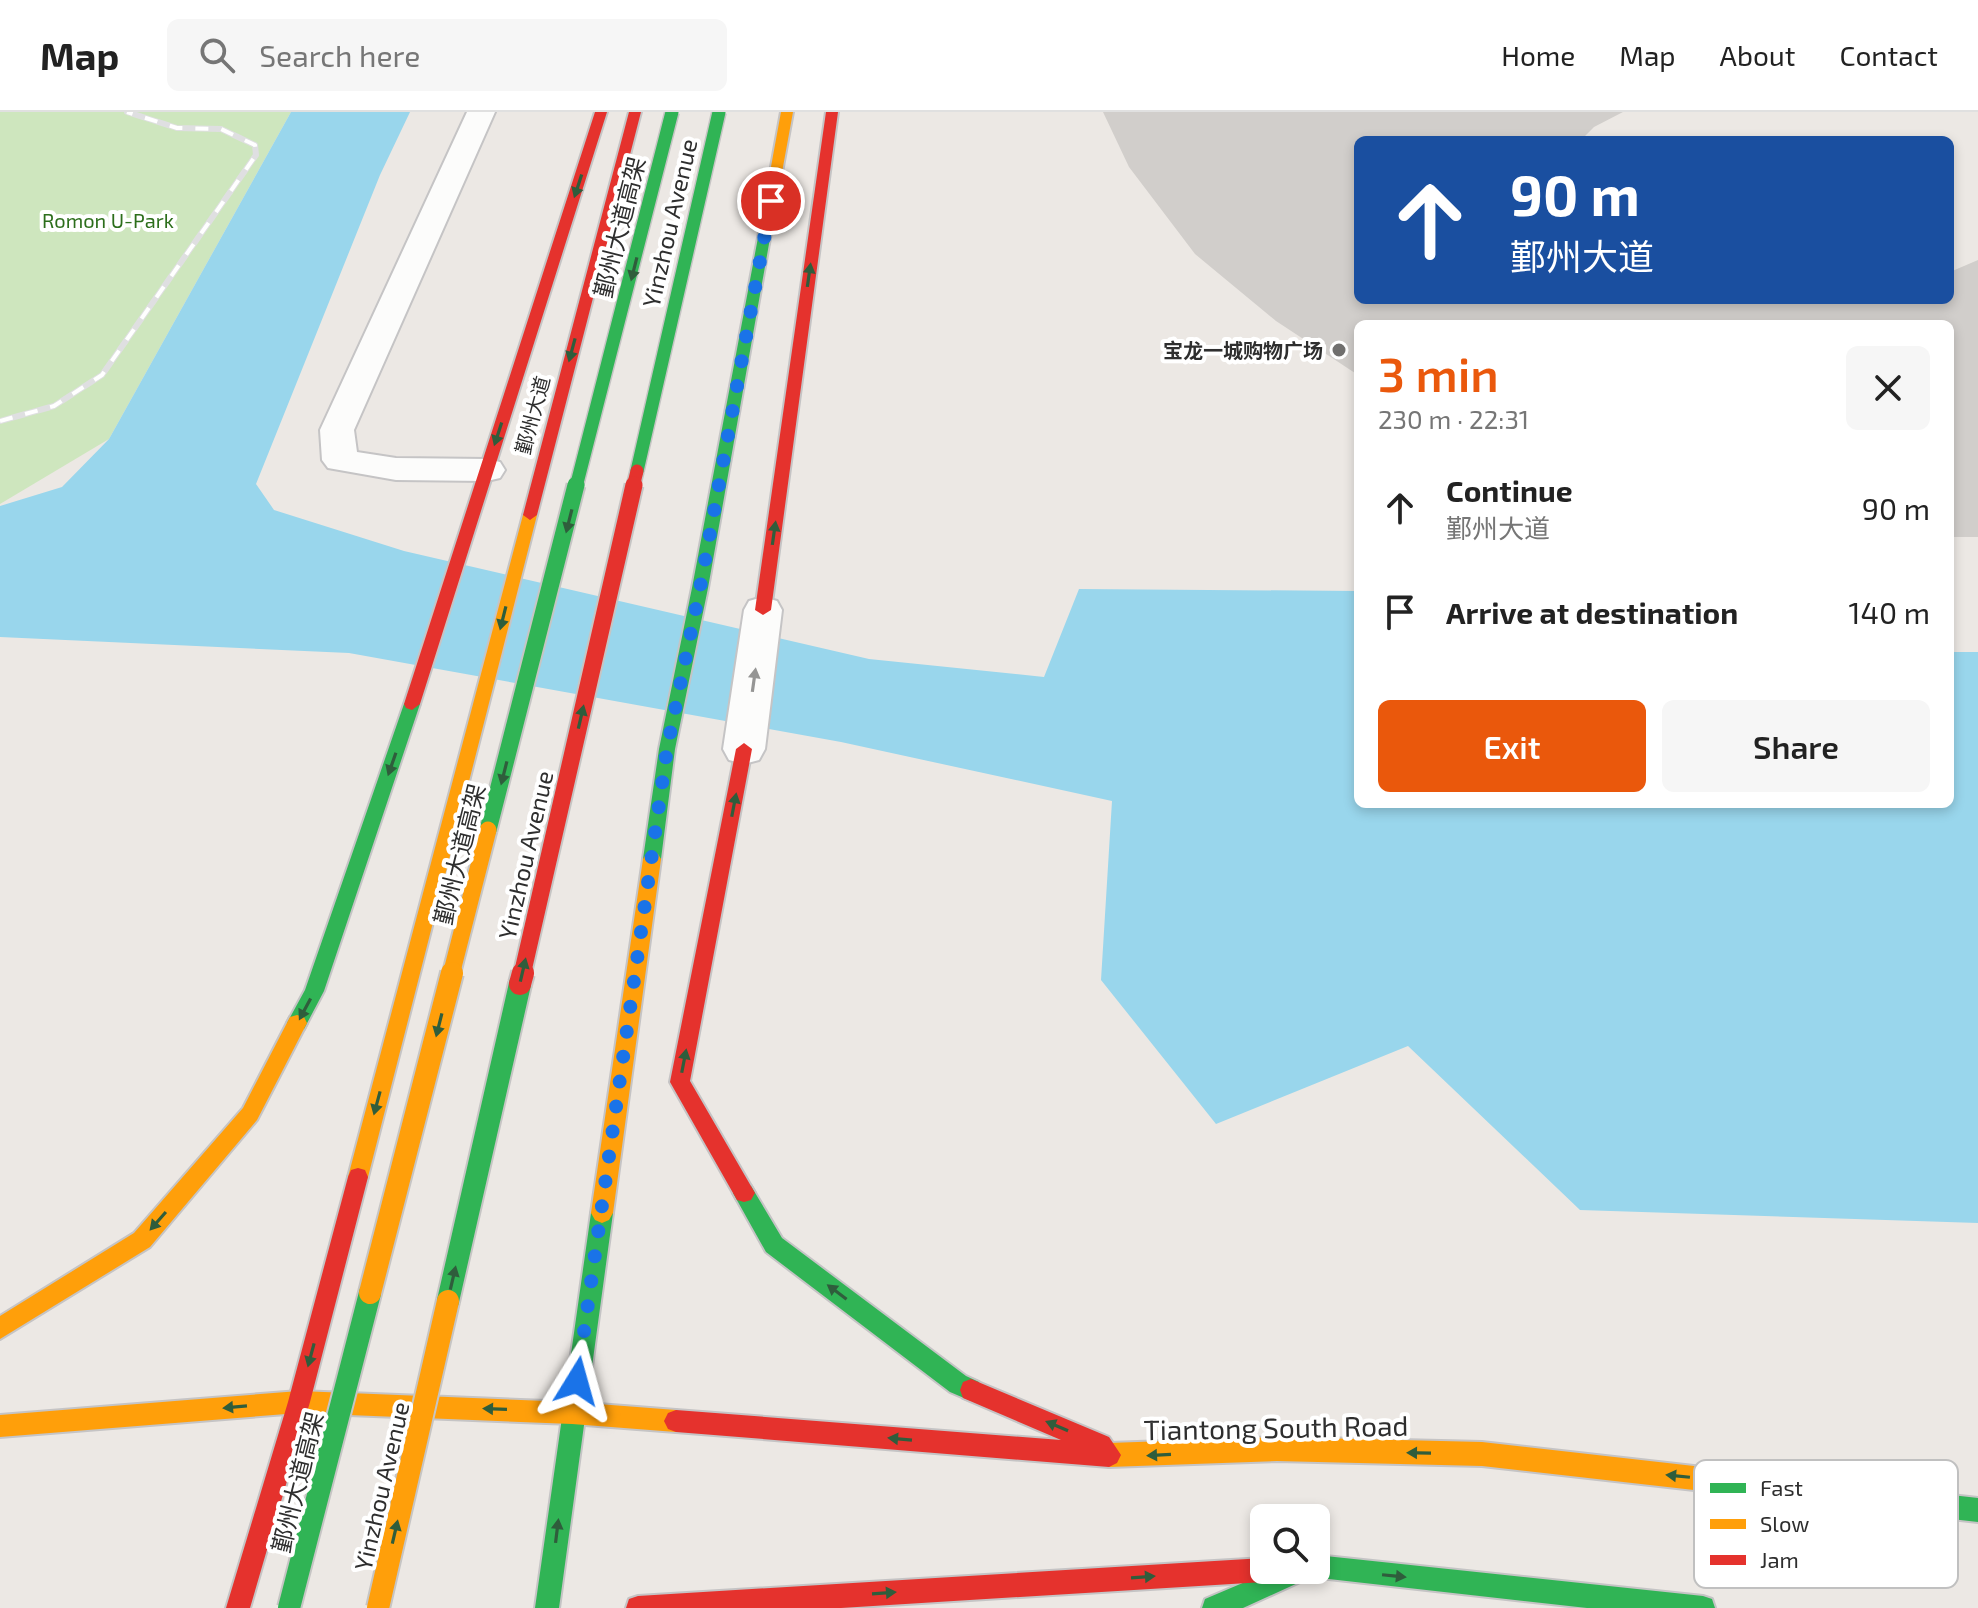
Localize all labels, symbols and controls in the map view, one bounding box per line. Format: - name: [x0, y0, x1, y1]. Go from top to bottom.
- search box: [167, 19, 727, 91]
- text: Map: [40, 32, 119, 78]
- icon: search: [195, 33, 239, 77]
- text: Search here: [259, 37, 420, 73]
- text: Home: [1501, 38, 1575, 72]
- text: Map: [1619, 38, 1676, 72]
- text: About: [1720, 38, 1795, 72]
- text: Contact: [1839, 38, 1938, 72]
- street label: Yinzhou Avenue: [635, 136, 703, 310]
- street label: 鄞州大道高架: [588, 154, 650, 300]
- text: 90 m: [1510, 160, 1640, 227]
- pin: [737, 167, 805, 235]
- icon: ahead: [1378, 168, 1482, 272]
- one-way arrow: [571, 175, 583, 199]
- icon: arrive: [749, 179, 793, 223]
- park label: Romon U-Park: [42, 208, 174, 232]
- text: 鄞州大道: [1510, 234, 1654, 277]
- one-way arrow: [627, 257, 639, 282]
- one-way arrow: [803, 262, 816, 287]
- one-way arrow: [566, 337, 578, 362]
- place label: 宝龙一城购物广场: [1163, 338, 1323, 362]
- marker: 宝龙一城购物广场: [1330, 341, 1348, 359]
- text: 3 min: [1378, 344, 1499, 402]
- button: close: [1846, 346, 1930, 430]
- street label: 鄞州大道: [510, 373, 554, 457]
- text: 230 m · 22:31: [1378, 403, 1529, 434]
- one-way arrow: [491, 422, 504, 446]
- text: Continue: [1446, 472, 1573, 508]
- icon: ahead: [1378, 486, 1422, 530]
- text: 90 m: [1862, 490, 1930, 526]
- one-way arrow: [563, 509, 575, 534]
- text: 鄞州大道: [1446, 512, 1550, 543]
- one-way arrow: [767, 520, 780, 545]
- icon: arrive: [1378, 590, 1422, 634]
- text: Arrive at destination: [1446, 594, 1738, 630]
- text: 140 m: [1849, 594, 1930, 630]
- one-way arrow: [496, 605, 508, 630]
- one-way arrow: [747, 667, 760, 692]
- button: Exit: [1378, 700, 1646, 792]
- button: Share: [1662, 700, 1930, 792]
- one-way arrow: [575, 704, 588, 729]
- one-way arrow: [385, 752, 398, 776]
- one-way arrow: [498, 761, 510, 786]
- street label: Yinzhou Avenue: [491, 768, 559, 942]
- street label: 鄞州大道高架: [428, 781, 490, 927]
- one-way arrow: [728, 793, 740, 818]
- one-way arrow: [517, 958, 530, 983]
- one-way arrow: [299, 997, 312, 1020]
- one-way arrow: [433, 1012, 445, 1037]
- one-way arrow: [679, 1048, 691, 1073]
- one-way arrow: [371, 1091, 383, 1116]
- one-way arrow: [150, 1211, 167, 1231]
- one-way arrow: [447, 1266, 460, 1291]
- one-way arrow: [826, 1285, 847, 1301]
- position arrow: [535, 1339, 619, 1423]
- one-way arrow: [305, 1342, 317, 1367]
- street label: Yinzhou Avenue: [347, 1399, 415, 1573]
- one-way arrow: [222, 1401, 247, 1414]
- one-way arrow: [482, 1403, 507, 1416]
- street label: Tiantong South Road: [1143, 1408, 1409, 1446]
- street label: 鄞州大道高架: [266, 1409, 328, 1555]
- one-way arrow: [1045, 1420, 1069, 1433]
- one-way arrow: [887, 1432, 912, 1445]
- one-way arrow: [1406, 1446, 1431, 1459]
- one-way arrow: [1146, 1449, 1171, 1462]
- legend: [1694, 1460, 1958, 1588]
- one-way arrow: [1665, 1469, 1690, 1482]
- text: Fast: [1760, 1474, 1803, 1500]
- map controls: [1250, 1504, 1330, 1584]
- button: search: [1250, 1504, 1330, 1584]
- text: Slow: [1760, 1510, 1809, 1536]
- one-way arrow: [551, 1518, 564, 1543]
- one-way arrow: [389, 1519, 402, 1544]
- text: Jam: [1760, 1546, 1799, 1572]
- one-way arrow: [1382, 1569, 1407, 1582]
- one-way arrow: [1131, 1570, 1156, 1583]
- one-way arrow: [872, 1586, 897, 1599]

